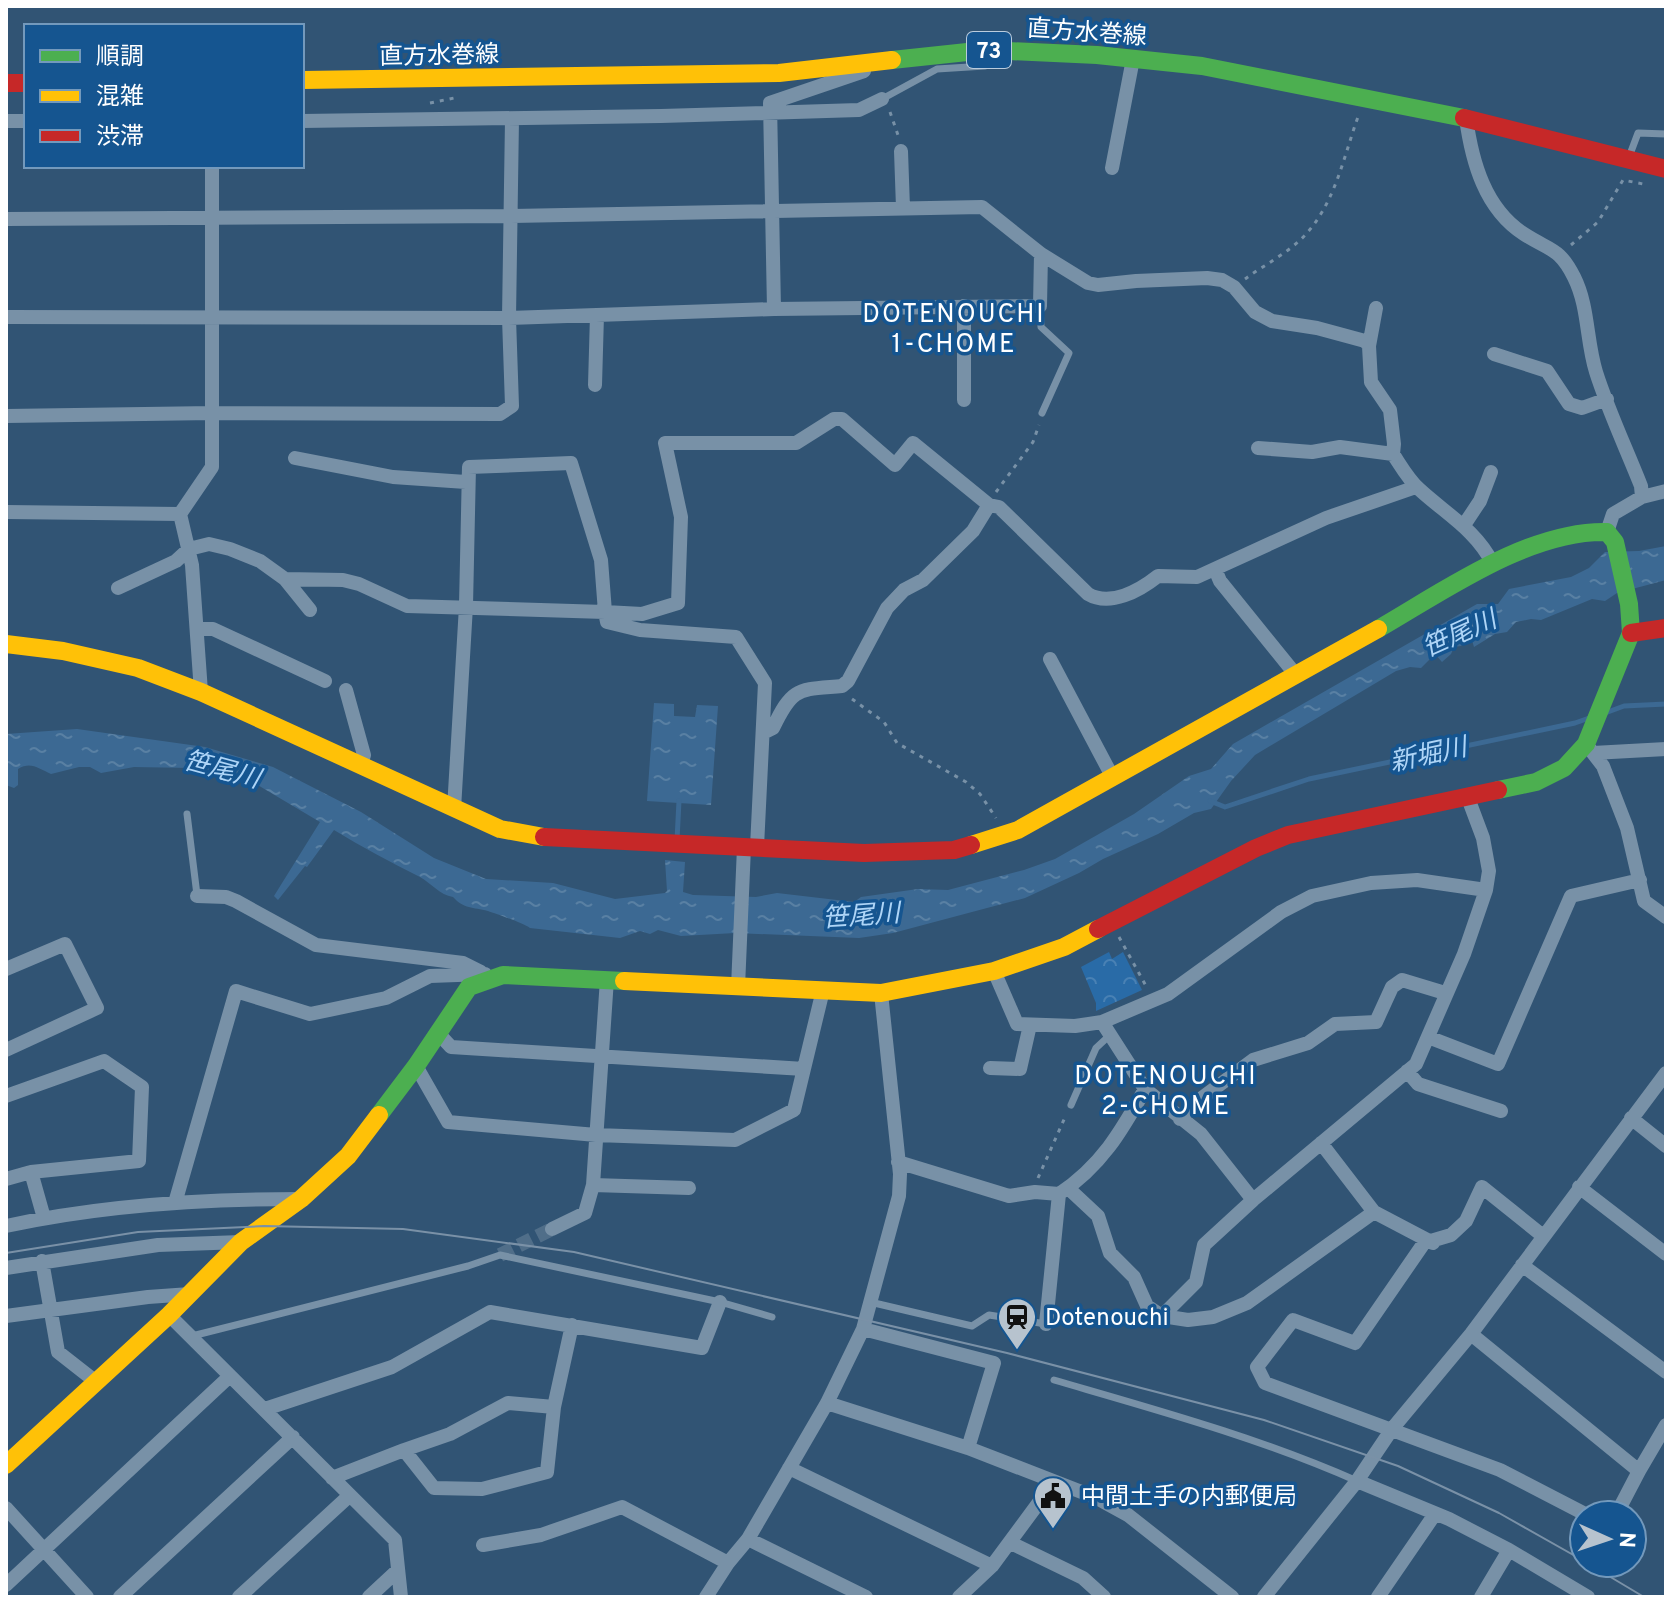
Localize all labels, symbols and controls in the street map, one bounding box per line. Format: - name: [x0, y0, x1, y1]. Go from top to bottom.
- street label: 直方水巻線: [1026, 15, 1148, 53]
- legend: [24, 24, 304, 168]
- road number: 73: [967, 32, 1011, 68]
- street label: 直方水巻線: [379, 41, 499, 73]
- text: 順調: [96, 43, 144, 73]
- text: 混雑: [96, 83, 144, 113]
- text: 渋滞: [96, 123, 144, 153]
- district label: DOTENOUCHI 1-CHOME: [862, 299, 1046, 362]
- water label: 笹尾川: [1418, 603, 1505, 666]
- water label: 新堀川: [1387, 732, 1473, 781]
- water label: 笹尾川: [179, 745, 266, 798]
- water label: 笹尾川: [821, 898, 904, 937]
- district label: DOTENOUCHI 2-CHOME: [1074, 1061, 1258, 1124]
- station icon: Dotenouchi: [996, 1296, 1038, 1351]
- place label: Dotenouchi: [1045, 1304, 1169, 1334]
- public building icon: 中間土手の内郵便局: [1032, 1475, 1074, 1530]
- place label: 中間土手の内郵便局: [1081, 1483, 1297, 1513]
- north arrow: [1568, 1499, 1648, 1579]
- text: N: [1612, 1531, 1639, 1549]

